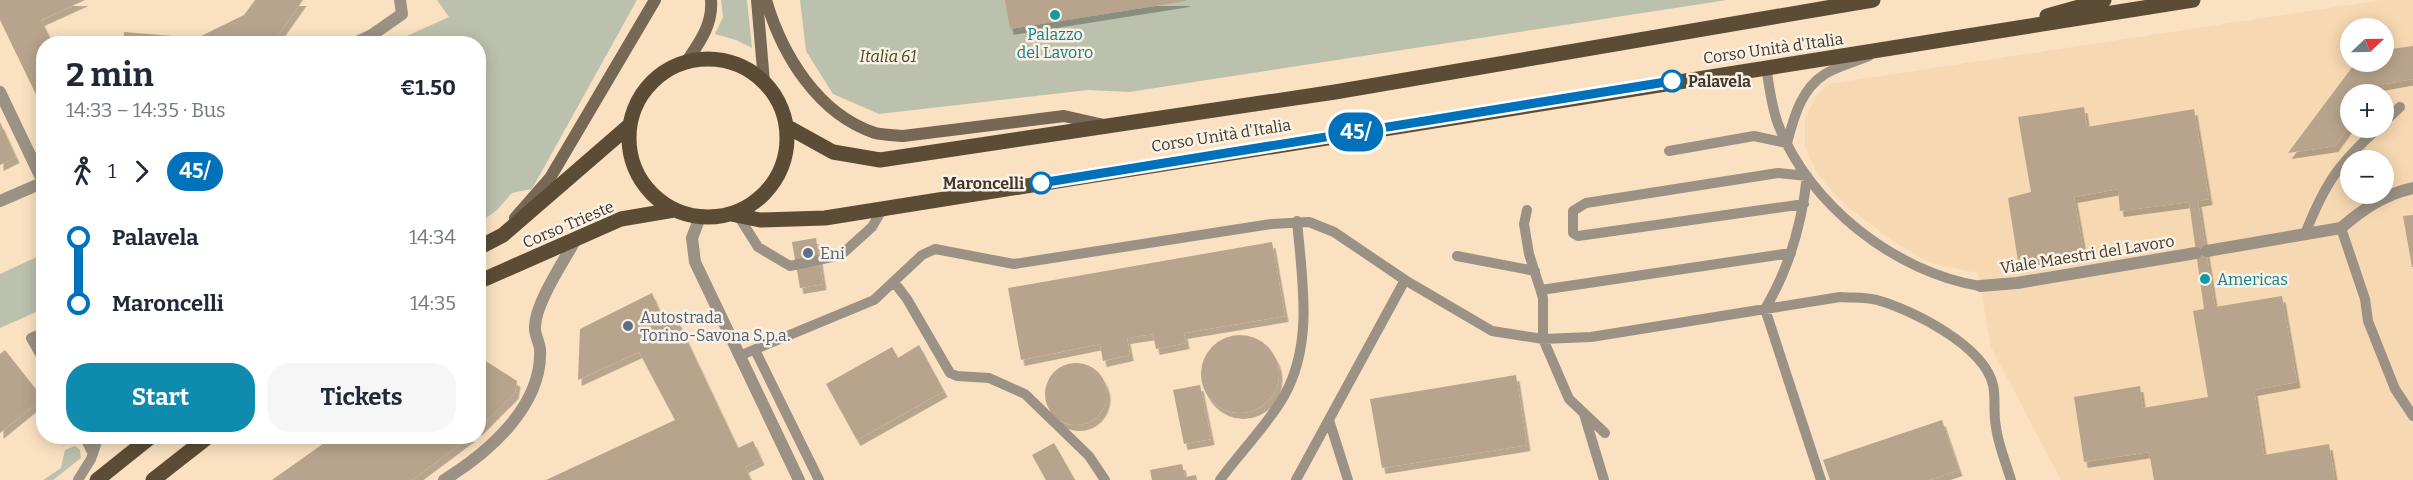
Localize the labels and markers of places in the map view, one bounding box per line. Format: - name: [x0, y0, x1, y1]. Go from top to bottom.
- marker: Palazzo del Lavoro: [1048, 8, 1062, 22]
- place label: Palazzo del Lavoro: [1017, 25, 1093, 62]
- marker: Palavela: [1661, 70, 1683, 92]
- place label: Palavela: [1688, 72, 1751, 91]
- marker: Maroncelli: [1030, 172, 1052, 194]
- place label: Maroncelli: [943, 174, 1024, 193]
- place label: Eni: [820, 244, 845, 263]
- marker: Eni: [801, 246, 815, 260]
- place label: Americas: [2217, 270, 2288, 289]
- marker: Americas: [2198, 272, 2212, 286]
- place label: Autostrada Torino-Savona S.p.a.: [640, 308, 790, 345]
- marker: Autostrada Torino-Savona S.p.a.: [621, 319, 635, 333]

